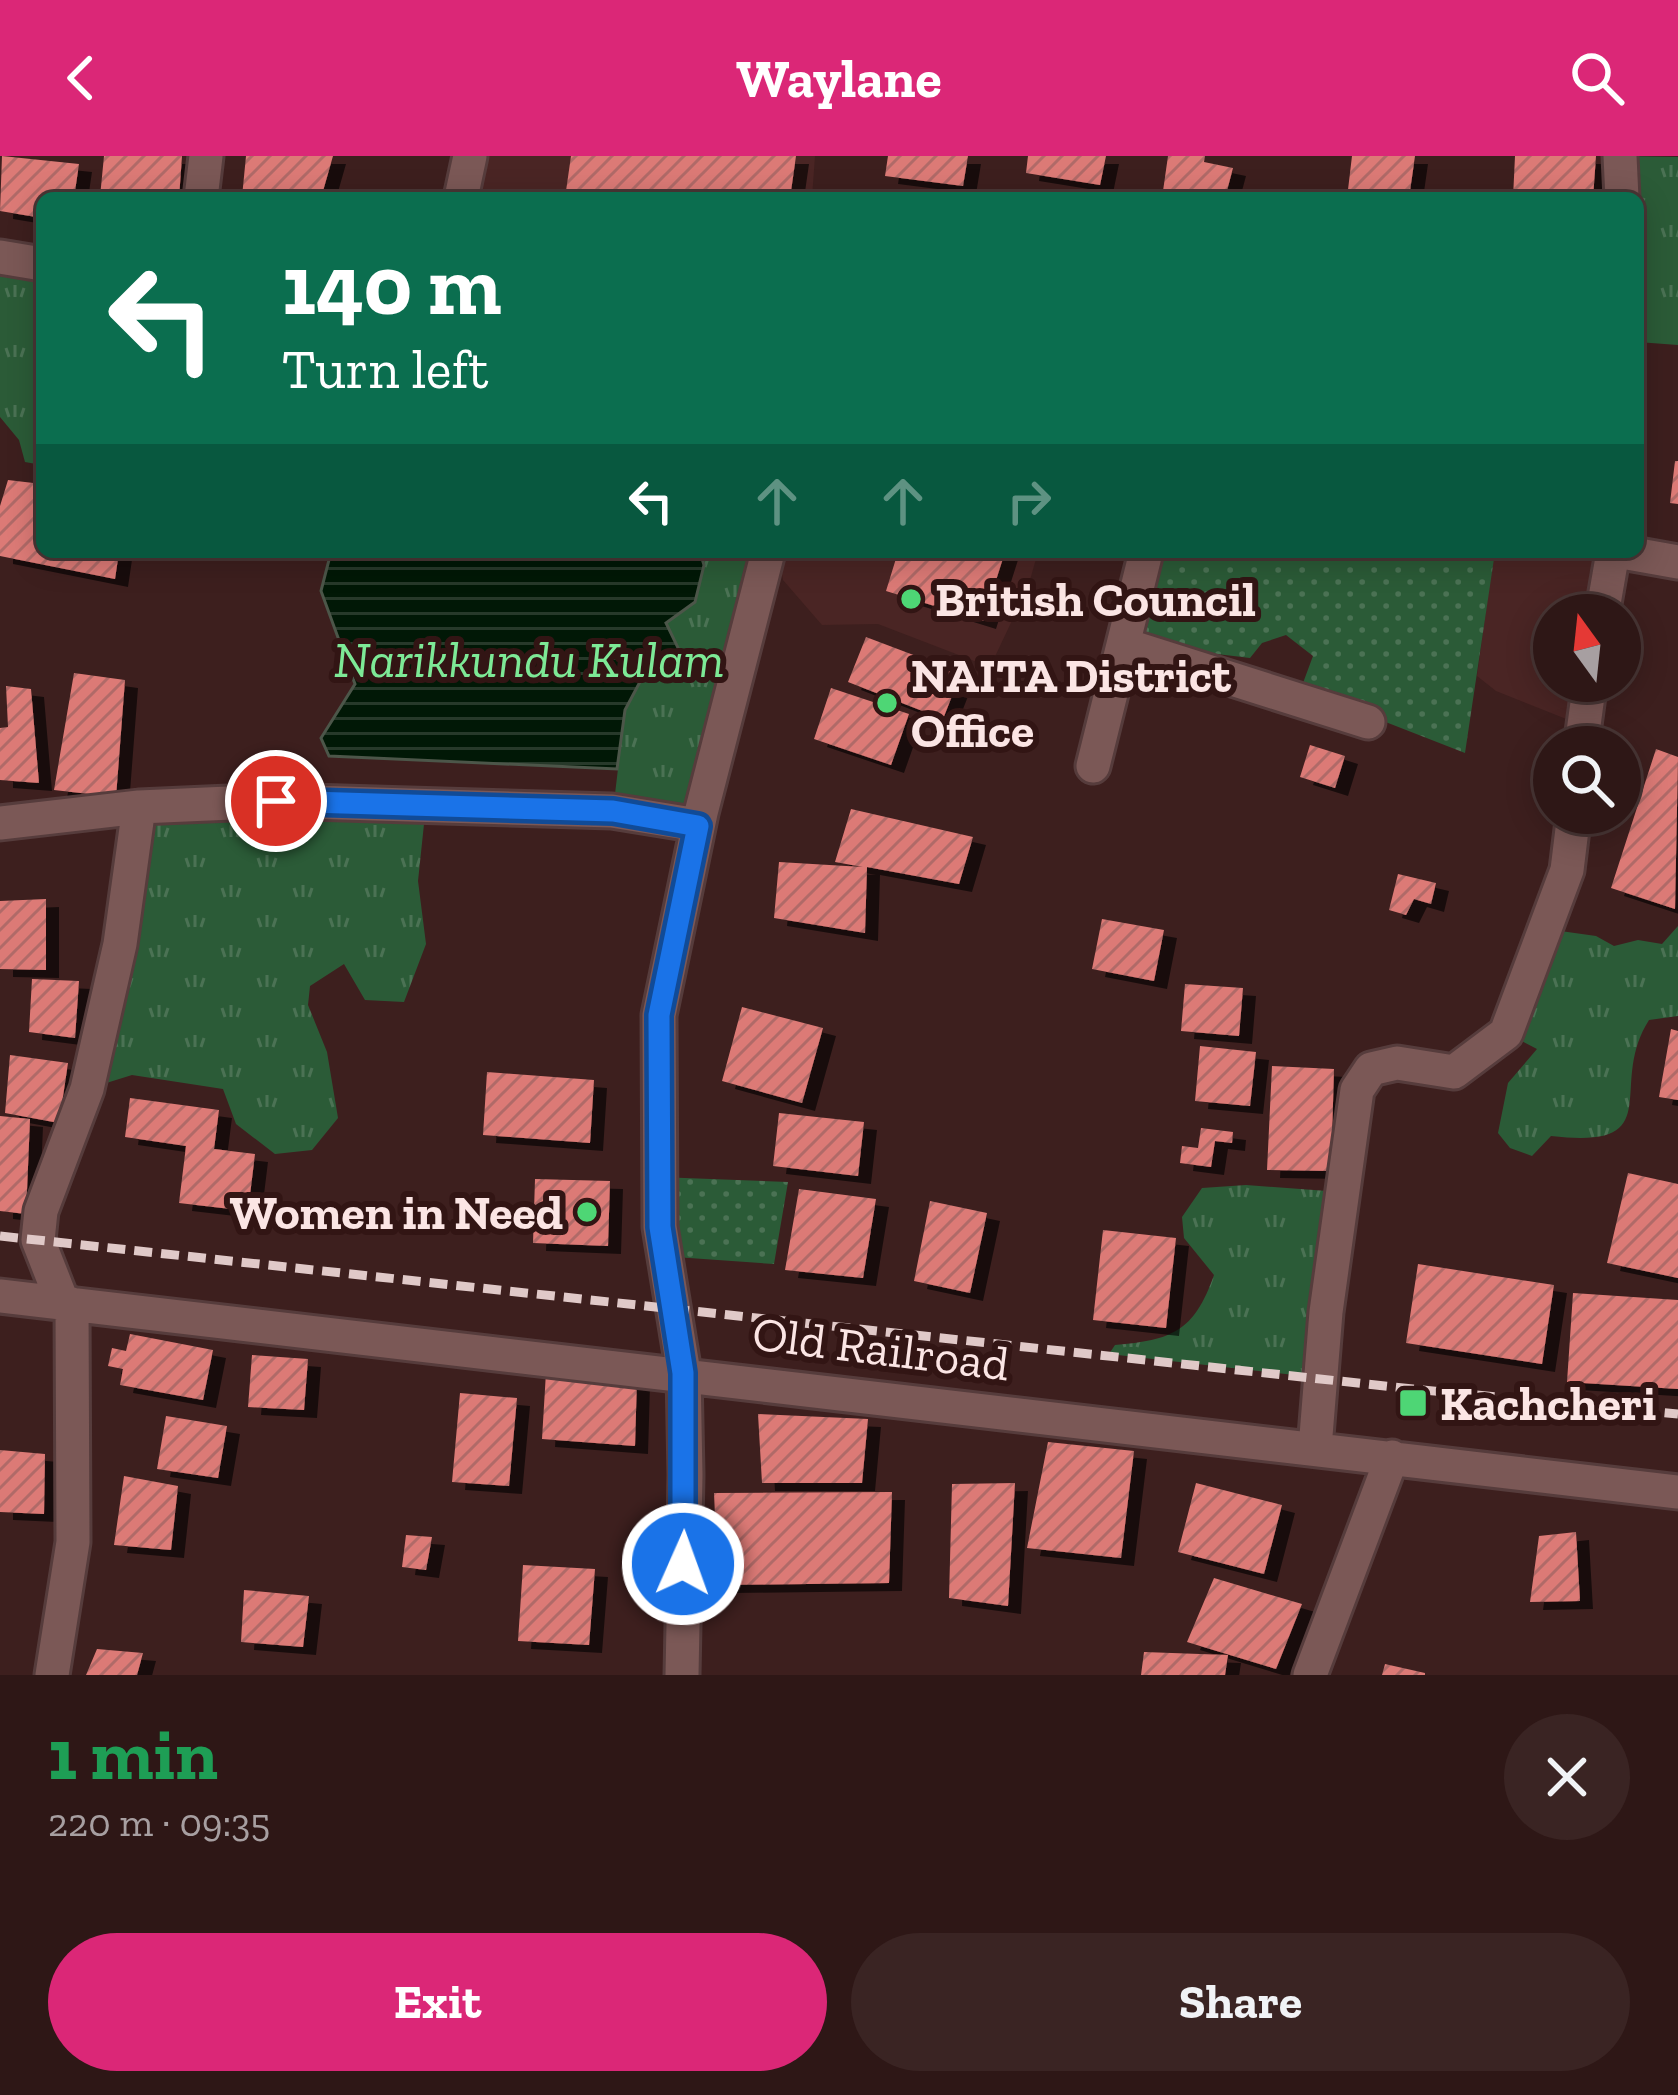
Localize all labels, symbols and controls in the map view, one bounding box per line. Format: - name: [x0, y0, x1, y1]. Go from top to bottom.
- icon: back: [48, 45, 114, 111]
- icon: search: [1564, 45, 1630, 111]
- text: Waylane: [736, 46, 942, 111]
- text: 140 m: [282, 235, 502, 336]
- icon: left: [84, 240, 240, 396]
- text: Turn left: [282, 337, 489, 402]
- icon: left: [618, 468, 684, 534]
- icon: ahead: [744, 468, 810, 534]
- icon: ahead: [870, 468, 936, 534]
- icon: right: [996, 468, 1062, 534]
- place label: British Council: [935, 571, 1256, 628]
- marker: British Council: [898, 586, 924, 612]
- north arrow: [1533, 594, 1641, 702]
- map controls: [1533, 594, 1641, 834]
- water label: Narikkundu Kulam: [334, 629, 724, 690]
- place label: NAITA District Office: [911, 647, 1232, 759]
- marker: NAITA District Office: [874, 690, 900, 716]
- button: search: [1533, 726, 1641, 834]
- pin: [225, 750, 327, 852]
- icon: arrive: [243, 768, 309, 834]
- place label: Women in Need: [230, 1184, 563, 1241]
- marker: Women in Need: [574, 1199, 600, 1225]
- street label: Old Railroad: [750, 1305, 1012, 1392]
- place label: Kachcheri: [1440, 1375, 1656, 1432]
- marker: Kachcheri: [1397, 1387, 1429, 1419]
- position arrow: [620, 1501, 746, 1627]
- text: 1 min: [48, 1711, 218, 1797]
- button: close: [1504, 1714, 1630, 1840]
- text: 220 m · 09:35: [48, 1799, 270, 1846]
- button: Exit: [48, 1933, 827, 2071]
- button: Share: [851, 1933, 1630, 2071]

